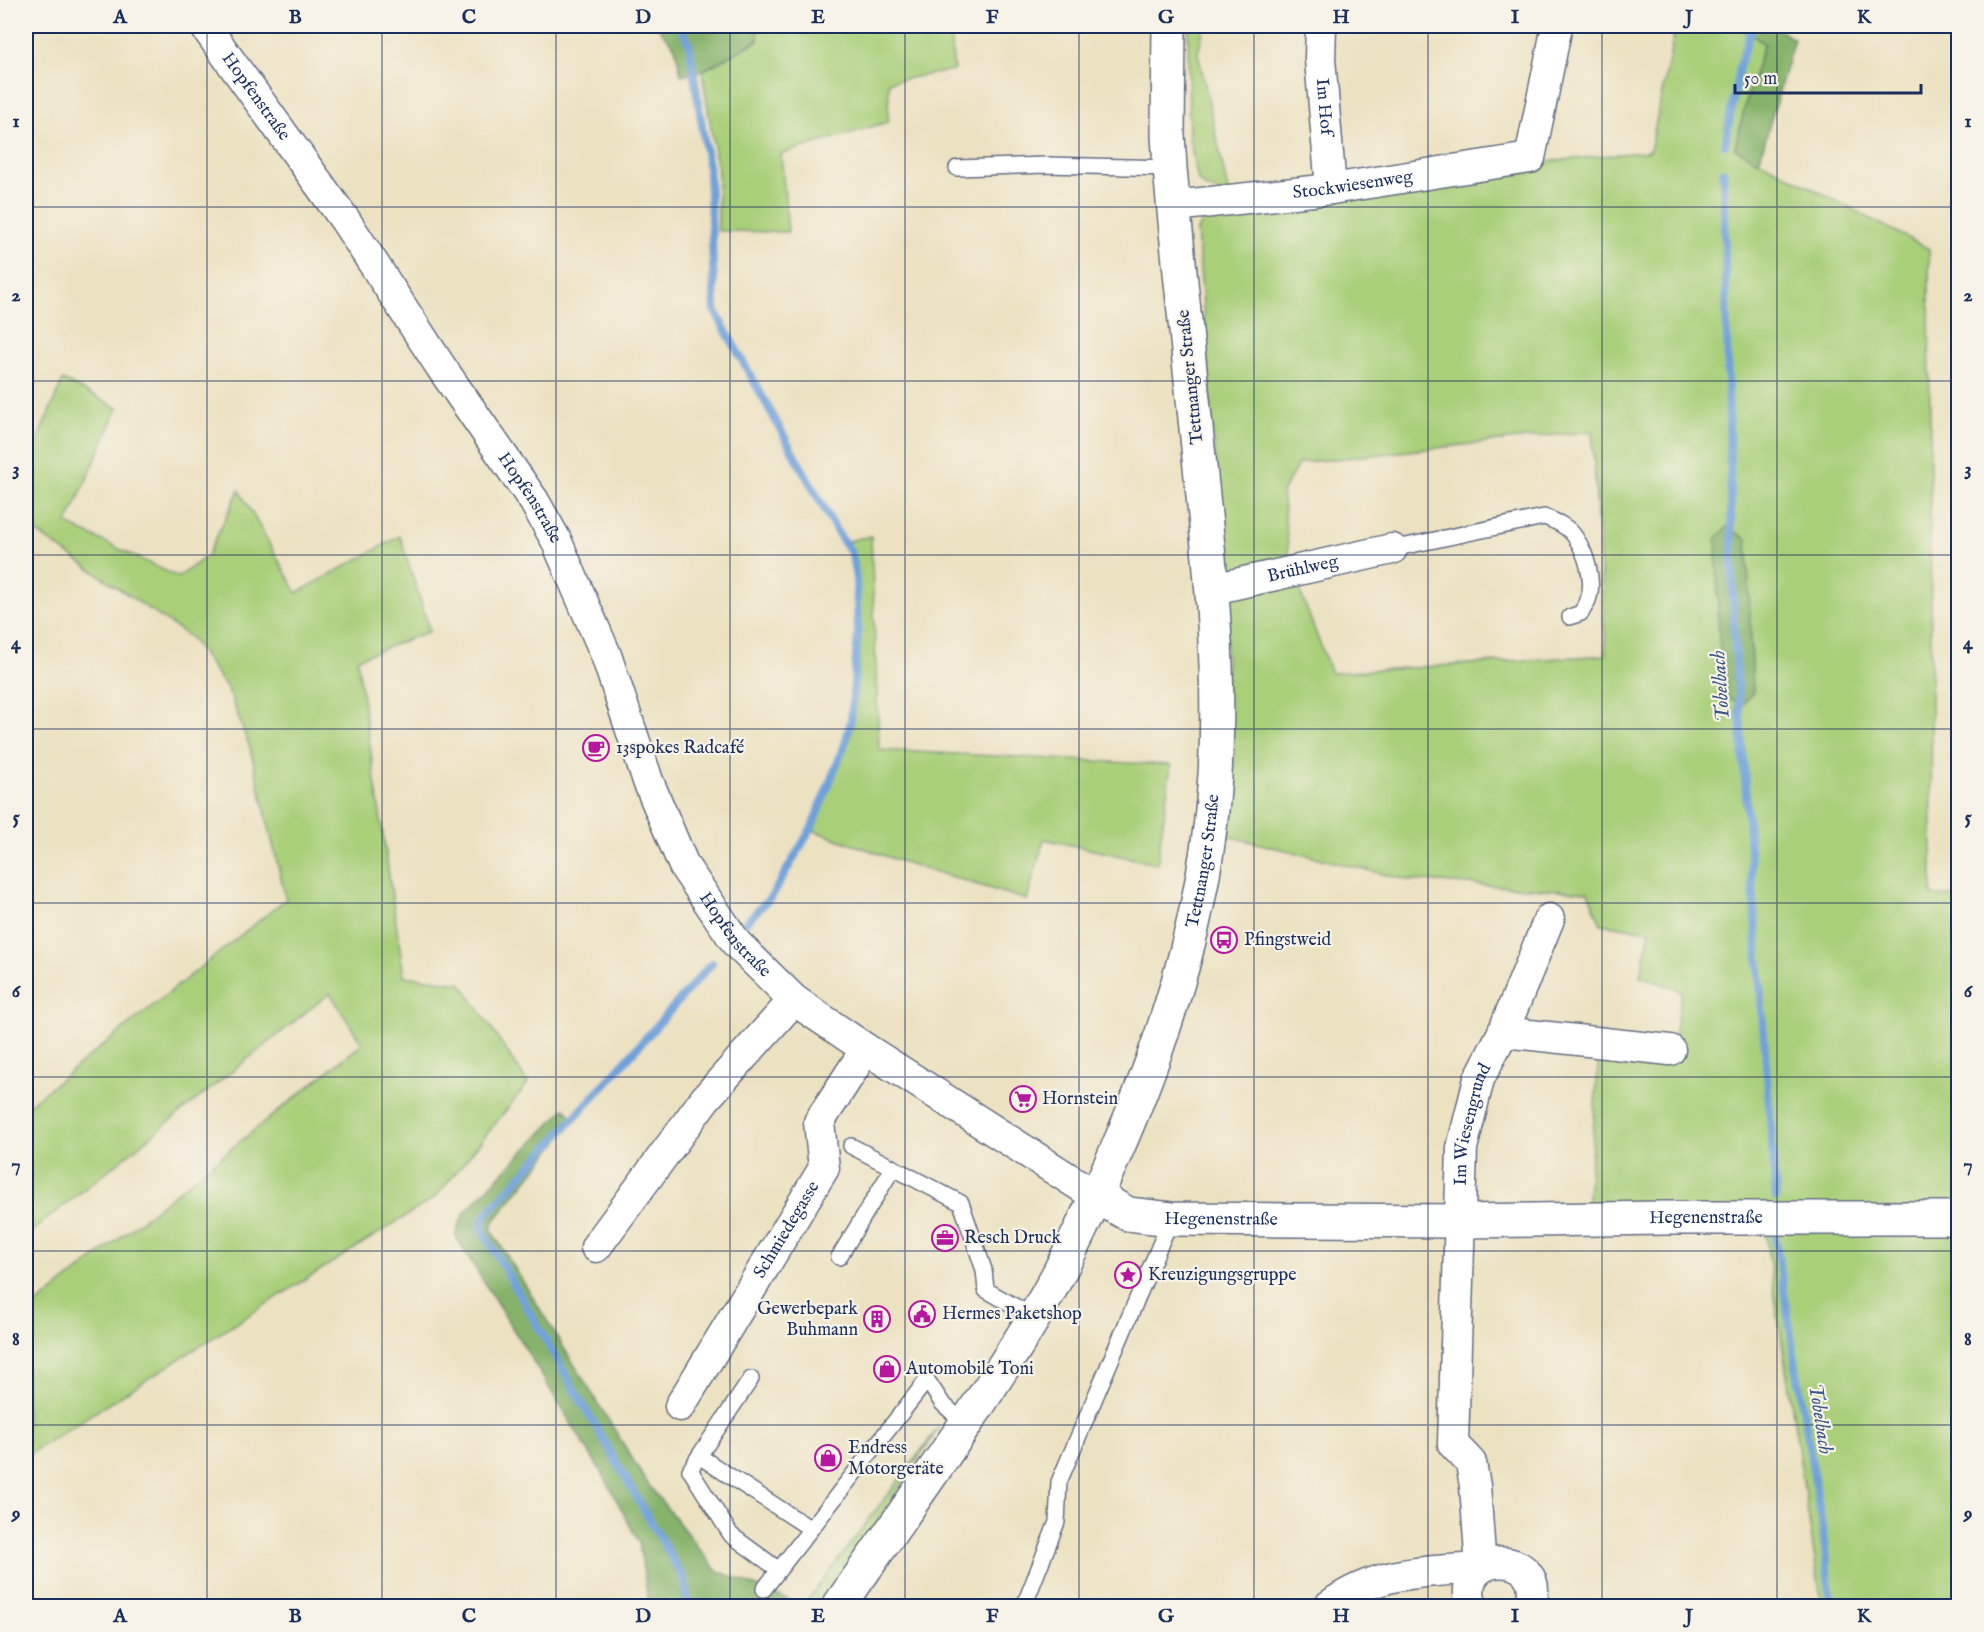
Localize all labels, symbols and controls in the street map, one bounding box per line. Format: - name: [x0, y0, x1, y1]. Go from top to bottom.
- text: A: [112, 5, 128, 30]
- text: B: [288, 5, 302, 30]
- text: C: [462, 5, 476, 30]
- text: D: [635, 5, 651, 30]
- text: E: [811, 5, 825, 30]
- text: F: [986, 5, 999, 30]
- text: G: [1158, 5, 1175, 30]
- text: H: [1332, 5, 1350, 30]
- text: I: [1511, 5, 1520, 30]
- text: J: [1682, 5, 1694, 30]
- text: K: [1857, 5, 1873, 30]
- street label: Hopfenstraße: [216, 48, 295, 145]
- scale bar: [1735, 57, 1921, 95]
- text: 50 m: [1744, 68, 1777, 91]
- street label: Im Hof: [1310, 77, 1338, 140]
- text: 1: [12, 109, 20, 134]
- text: 1: [1964, 109, 1972, 134]
- street label: Stockwiesenweg: [1292, 165, 1415, 205]
- text: 2: [11, 283, 21, 308]
- text: 2: [1963, 283, 1973, 308]
- street label: Tettnanger Straße: [1173, 309, 1209, 445]
- street label: Hopfenstraße: [492, 448, 567, 547]
- text: 3: [12, 457, 20, 482]
- text: 3: [1964, 457, 1972, 482]
- street label: Brühlweg: [1265, 550, 1341, 588]
- text: 4: [11, 631, 22, 656]
- text: 4: [1963, 631, 1974, 656]
- water label: Tobelbach: [1706, 649, 1736, 722]
- cafe icon: 13spokes Radcafé: [581, 733, 611, 763]
- place label: 13spokes Radcafé: [616, 737, 744, 760]
- street label: Tettnanger Straße: [1181, 793, 1225, 930]
- text: 5: [12, 805, 20, 830]
- text: 5: [1964, 805, 1972, 830]
- street label: Hopfenstraße: [694, 888, 776, 982]
- bus stop icon: Pfingstweid: [1209, 925, 1239, 955]
- place label: Pfingstweid: [1244, 929, 1332, 952]
- text: 6: [12, 979, 22, 1004]
- text: 6: [1964, 979, 1974, 1004]
- street label: Im Wiesengrund: [1449, 1059, 1497, 1186]
- supermarket icon: Hornstein: [1008, 1084, 1038, 1114]
- place label: Hornstein: [1042, 1088, 1119, 1111]
- text: 7: [11, 1153, 21, 1178]
- text: 7: [1963, 1153, 1973, 1178]
- street label: Schmiedegasse: [748, 1177, 825, 1283]
- street label: Hegenenstraße: [1649, 1206, 1763, 1230]
- street label: Hegenenstraße: [1164, 1207, 1278, 1231]
- office icon: Resch Druck: [930, 1223, 960, 1253]
- place label: Resch Druck: [964, 1227, 1062, 1250]
- place icon: Kreuzigungsgruppe: [1113, 1260, 1143, 1290]
- place label: Kreuzigungsgruppe: [1148, 1264, 1297, 1287]
- place label: Gewerbepark Buhmann: [757, 1298, 858, 1342]
- public building icon: Hermes Paketshop: [907, 1299, 937, 1329]
- place label: Hermes Paketshop: [942, 1303, 1082, 1326]
- building icon: Gewerbepark Buhmann: [862, 1304, 892, 1334]
- text: 8: [12, 1327, 20, 1352]
- text: 8: [1964, 1327, 1972, 1352]
- shop icon: Automobile Toni: [872, 1354, 902, 1384]
- place label: Automobile Toni: [905, 1358, 1034, 1381]
- water label: Tobelbach: [1802, 1382, 1838, 1457]
- place label: Endress Motorgeräte: [848, 1437, 944, 1481]
- shop icon: Endress Motorgeräte: [813, 1443, 843, 1473]
- text: 9: [11, 1501, 21, 1526]
- text: 9: [1963, 1501, 1973, 1526]
- text: A: [112, 1604, 128, 1629]
- text: B: [288, 1604, 302, 1629]
- text: C: [462, 1604, 476, 1629]
- text: D: [635, 1604, 651, 1629]
- text: E: [811, 1604, 825, 1629]
- text: F: [986, 1604, 999, 1629]
- text: G: [1158, 1604, 1175, 1629]
- text: H: [1332, 1604, 1350, 1629]
- text: I: [1511, 1604, 1520, 1629]
- text: J: [1682, 1604, 1694, 1629]
- text: K: [1857, 1604, 1873, 1629]

